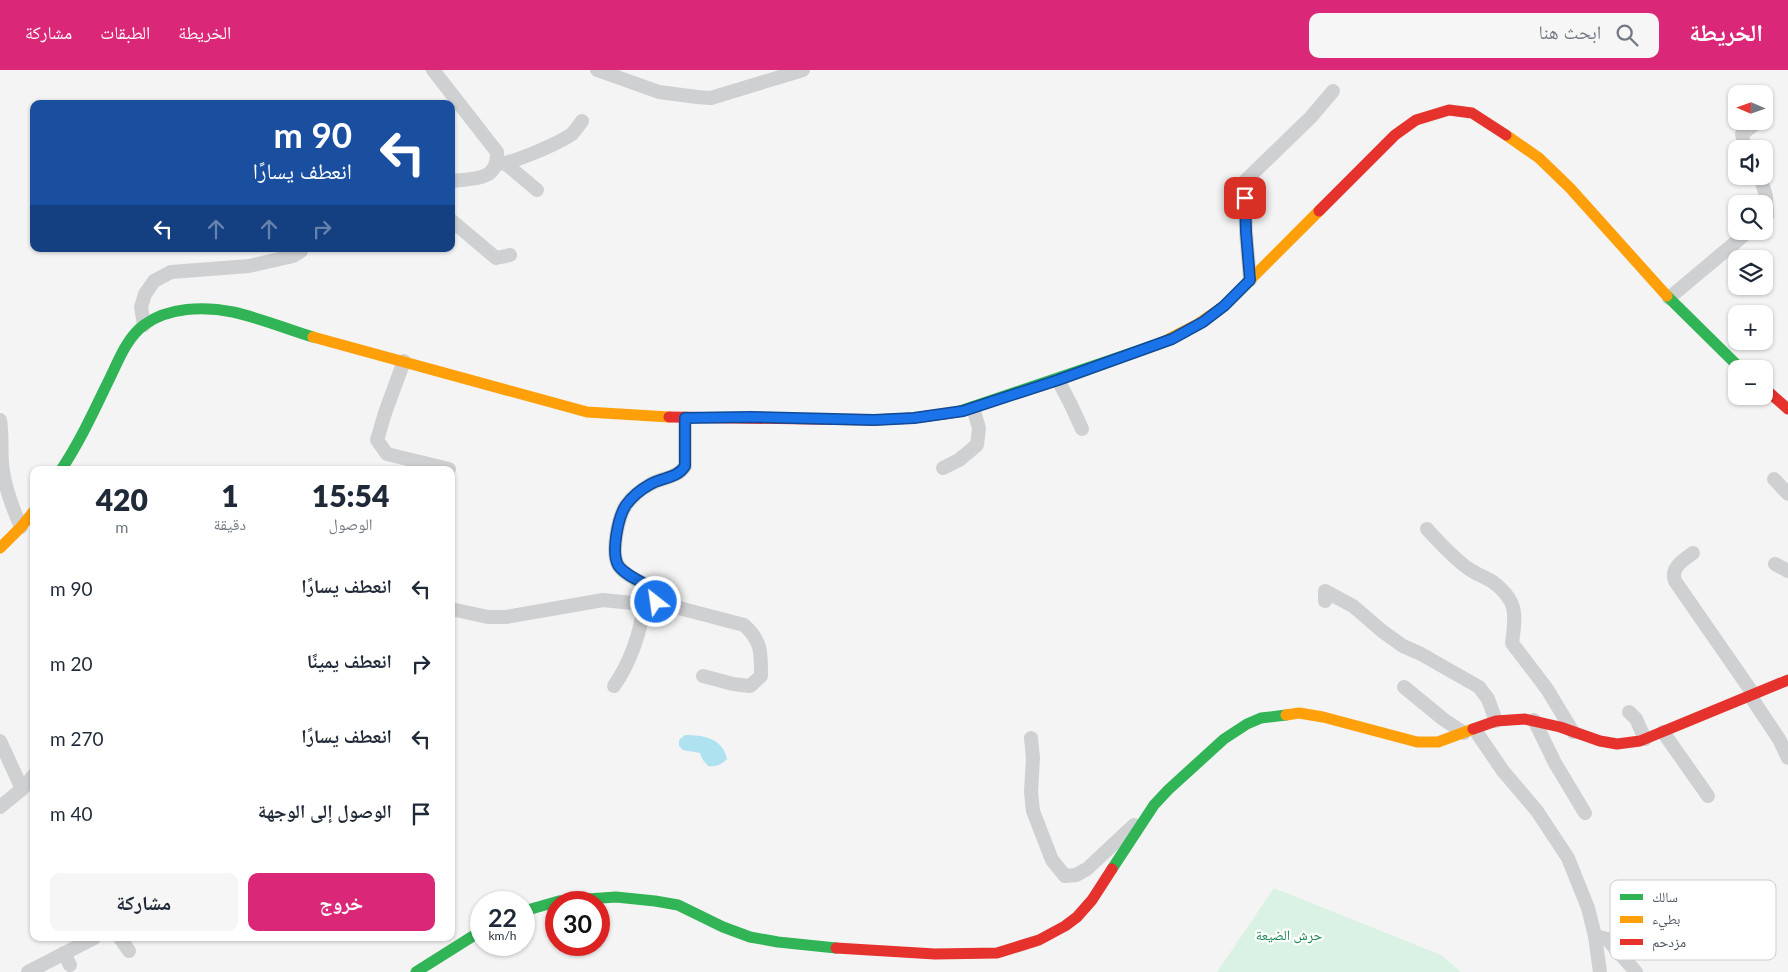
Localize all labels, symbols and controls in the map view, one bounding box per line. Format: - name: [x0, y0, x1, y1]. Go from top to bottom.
- search box: [1309, 13, 1659, 58]
- text: الخريطة: [1689, 17, 1763, 46]
- text: ابحث هنا: [1539, 20, 1601, 43]
- text: مشاركة: [25, 21, 72, 43]
- text: الطبقات: [100, 21, 150, 43]
- text: الخريطة: [178, 21, 231, 43]
- icon: search: [1613, 21, 1641, 49]
- north arrow: [1728, 85, 1772, 130]
- map controls: [1728, 85, 1773, 405]
- text: 90 m: [274, 113, 352, 155]
- icon: left: [370, 120, 435, 185]
- button: sound: [1728, 140, 1773, 185]
- text: انعطف يسارًا: [253, 157, 352, 184]
- pin: [1224, 177, 1266, 219]
- icon: arrive: [1231, 184, 1259, 212]
- button: search: [1728, 195, 1773, 240]
- icon: left: [149, 215, 177, 243]
- icon: ahead: [202, 215, 230, 243]
- icon: ahead: [255, 215, 283, 243]
- icon: right: [308, 215, 336, 243]
- button: layers: [1728, 250, 1773, 295]
- button: +: [1728, 305, 1773, 350]
- button: −: [1728, 360, 1773, 405]
- text: 1: [221, 477, 239, 513]
- text: 15:54: [312, 477, 389, 513]
- text: 420: [96, 481, 148, 517]
- text: دقيقة: [214, 514, 246, 533]
- text: الوصول: [328, 514, 373, 533]
- text: m: [115, 517, 128, 536]
- text: انعطف يسارًا: [301, 574, 392, 597]
- icon: left: [407, 575, 435, 603]
- position arrow: [629, 575, 681, 627]
- text: 90 m: [50, 577, 93, 600]
- text: انعطف يمينًا: [307, 649, 392, 672]
- icon: right: [407, 650, 435, 678]
- text: 20 m: [50, 652, 93, 675]
- text: انعطف يسارًا: [301, 724, 392, 747]
- icon: left: [407, 725, 435, 753]
- text: 270 m: [50, 727, 104, 750]
- text: الوصول إلى الوجهة: [258, 799, 392, 822]
- icon: arrive: [407, 800, 435, 828]
- text: 40 m: [50, 802, 93, 825]
- button: مشاركة: [50, 873, 238, 931]
- button: خروج: [248, 873, 435, 931]
- legend: [1610, 880, 1776, 960]
- text: سالك: [1652, 888, 1678, 905]
- speed limit sign: 30: [545, 891, 610, 956]
- text: 22: [488, 902, 517, 932]
- text: بطيء: [1652, 910, 1681, 931]
- park label: حرش الضيعة: [1256, 926, 1322, 944]
- text: km/h: [488, 928, 517, 943]
- text: مزدحم: [1652, 933, 1686, 952]

